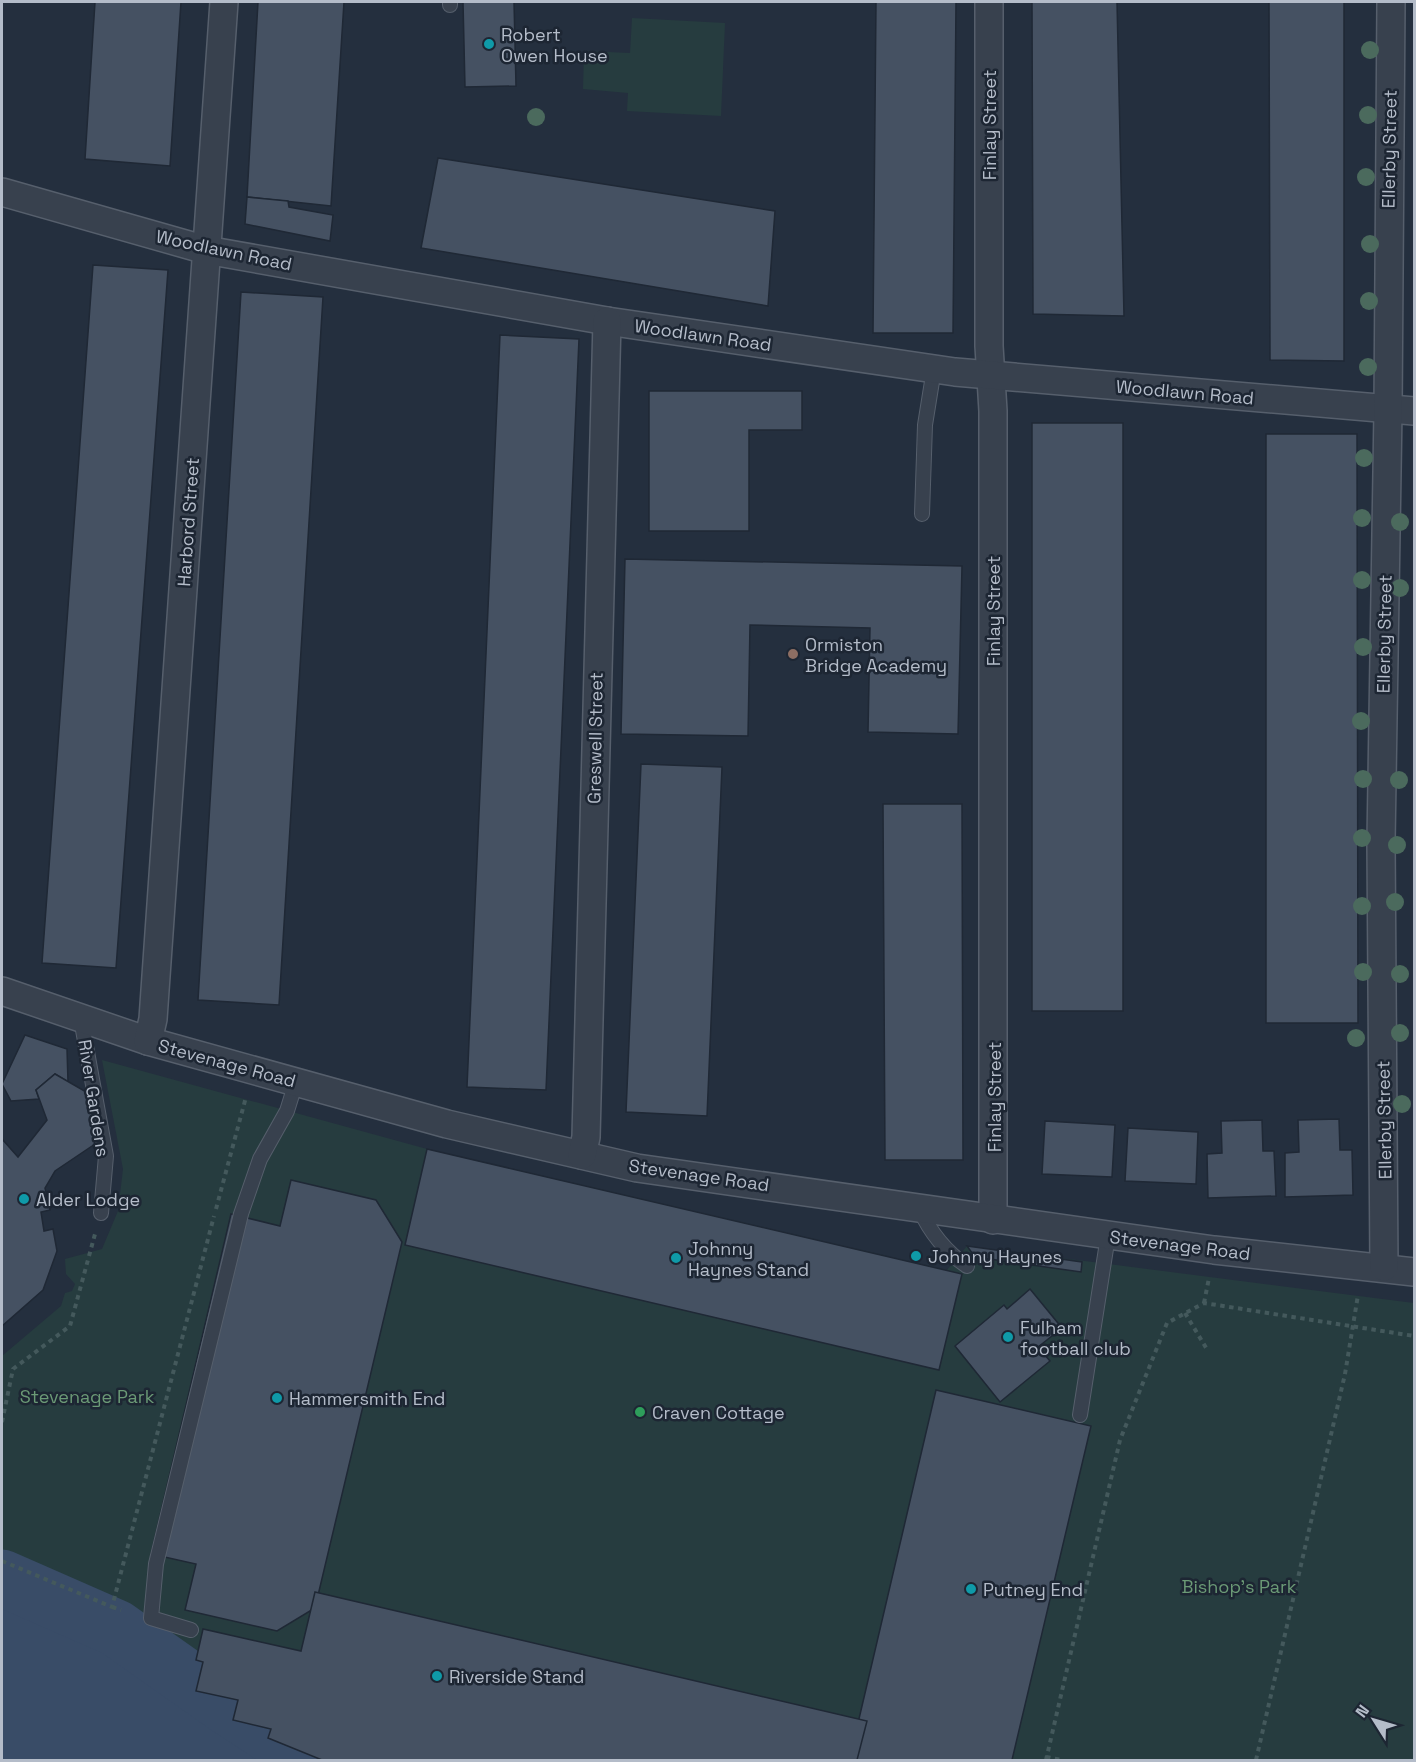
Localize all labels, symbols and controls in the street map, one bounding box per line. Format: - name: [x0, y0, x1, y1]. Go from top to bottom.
- place label: Robert Owen House: [501, 23, 608, 67]
- marker: Robert Owen House: [482, 37, 496, 51]
- street label: Finlay Street: [978, 70, 1001, 180]
- street label: Ellerby Street: [1376, 89, 1402, 209]
- street label: Woodlawn Road: [154, 224, 294, 276]
- street label: Woodlawn Road: [633, 314, 773, 356]
- street label: Woodlawn Road: [1115, 375, 1255, 409]
- street label: Harbord Street: [172, 457, 204, 587]
- street label: Finlay Street: [982, 556, 1005, 666]
- street label: Ellerby Street: [1371, 574, 1397, 694]
- place label: Ormiston Bridge Academy: [805, 633, 947, 677]
- marker: Ormiston Bridge Academy: [786, 647, 800, 661]
- street label: Greswell Street: [582, 672, 608, 804]
- street label: Stevenage Road: [156, 1034, 298, 1092]
- street label: River Gardens: [73, 1038, 115, 1158]
- street label: Finlay Street: [983, 1042, 1006, 1152]
- street label: Ellerby Street: [1371, 1060, 1397, 1180]
- street label: Stevenage Road: [627, 1154, 771, 1196]
- place label: Alder Lodge: [36, 1188, 140, 1211]
- marker: Alder Lodge: [17, 1192, 31, 1206]
- street label: Stevenage Road: [1108, 1225, 1252, 1265]
- place label: Johnny Haynes Stand: [688, 1237, 809, 1281]
- place label: Johnny Haynes: [928, 1245, 1062, 1268]
- marker: Johnny Haynes: [909, 1249, 923, 1263]
- marker: Johnny Haynes Stand: [669, 1251, 683, 1265]
- place label: Fulham football club: [1020, 1316, 1131, 1360]
- marker: Fulham football club: [1001, 1330, 1015, 1344]
- park label: Stevenage Park: [20, 1385, 155, 1408]
- place label: Hammersmith End: [289, 1387, 445, 1410]
- marker: Hammersmith End: [270, 1391, 284, 1405]
- place label: Craven Cottage: [652, 1401, 785, 1424]
- marker: Craven Cottage: [633, 1405, 647, 1419]
- park label: Bishop's Park: [1182, 1575, 1297, 1598]
- place label: Putney End: [983, 1578, 1083, 1601]
- marker: Putney End: [964, 1582, 978, 1596]
- place label: Riverside Stand: [449, 1665, 584, 1688]
- marker: Riverside Stand: [430, 1669, 444, 1683]
- north arrow: [1344, 1690, 1404, 1750]
- text: N: [1351, 1701, 1374, 1722]

